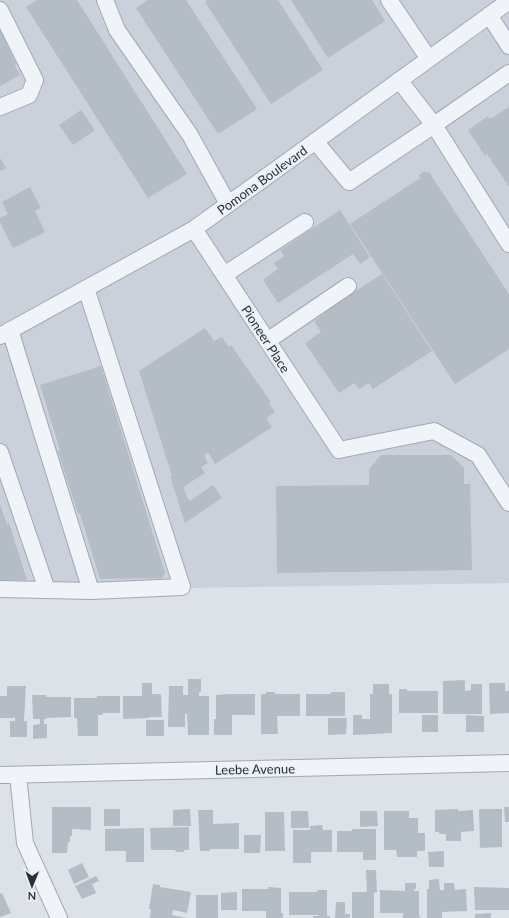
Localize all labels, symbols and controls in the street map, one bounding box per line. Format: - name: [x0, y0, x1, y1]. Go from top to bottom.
- street label: Pomona Boulevard: [214, 142, 310, 218]
- street label: Pioneer Place: [238, 302, 294, 376]
- street label: Leebe Avenue: [215, 760, 295, 778]
- north arrow: [12, 866, 52, 906]
- text: N: [27, 890, 36, 903]

